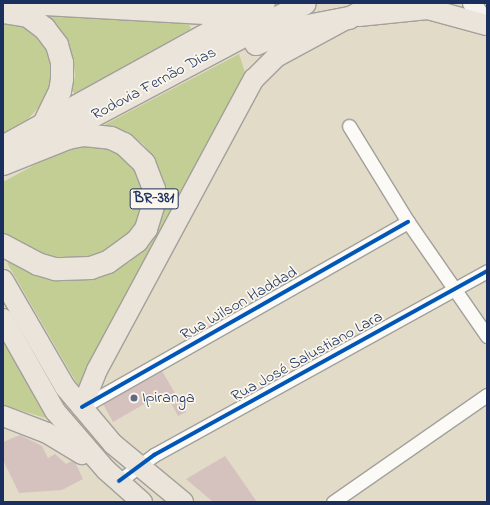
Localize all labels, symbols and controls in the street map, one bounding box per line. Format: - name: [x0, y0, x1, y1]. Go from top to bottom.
- street label: Rodovia Fernão Dias: [88, 43, 220, 125]
- road number: BR-381: [129, 186, 179, 212]
- street label: Rua Wilson Haddad: [177, 263, 301, 345]
- street label: Rua José Salustiano Lara: [228, 307, 386, 407]
- place label: Ipiranga: [142, 388, 195, 408]
- marker: Ipiranga: [129, 393, 139, 403]

